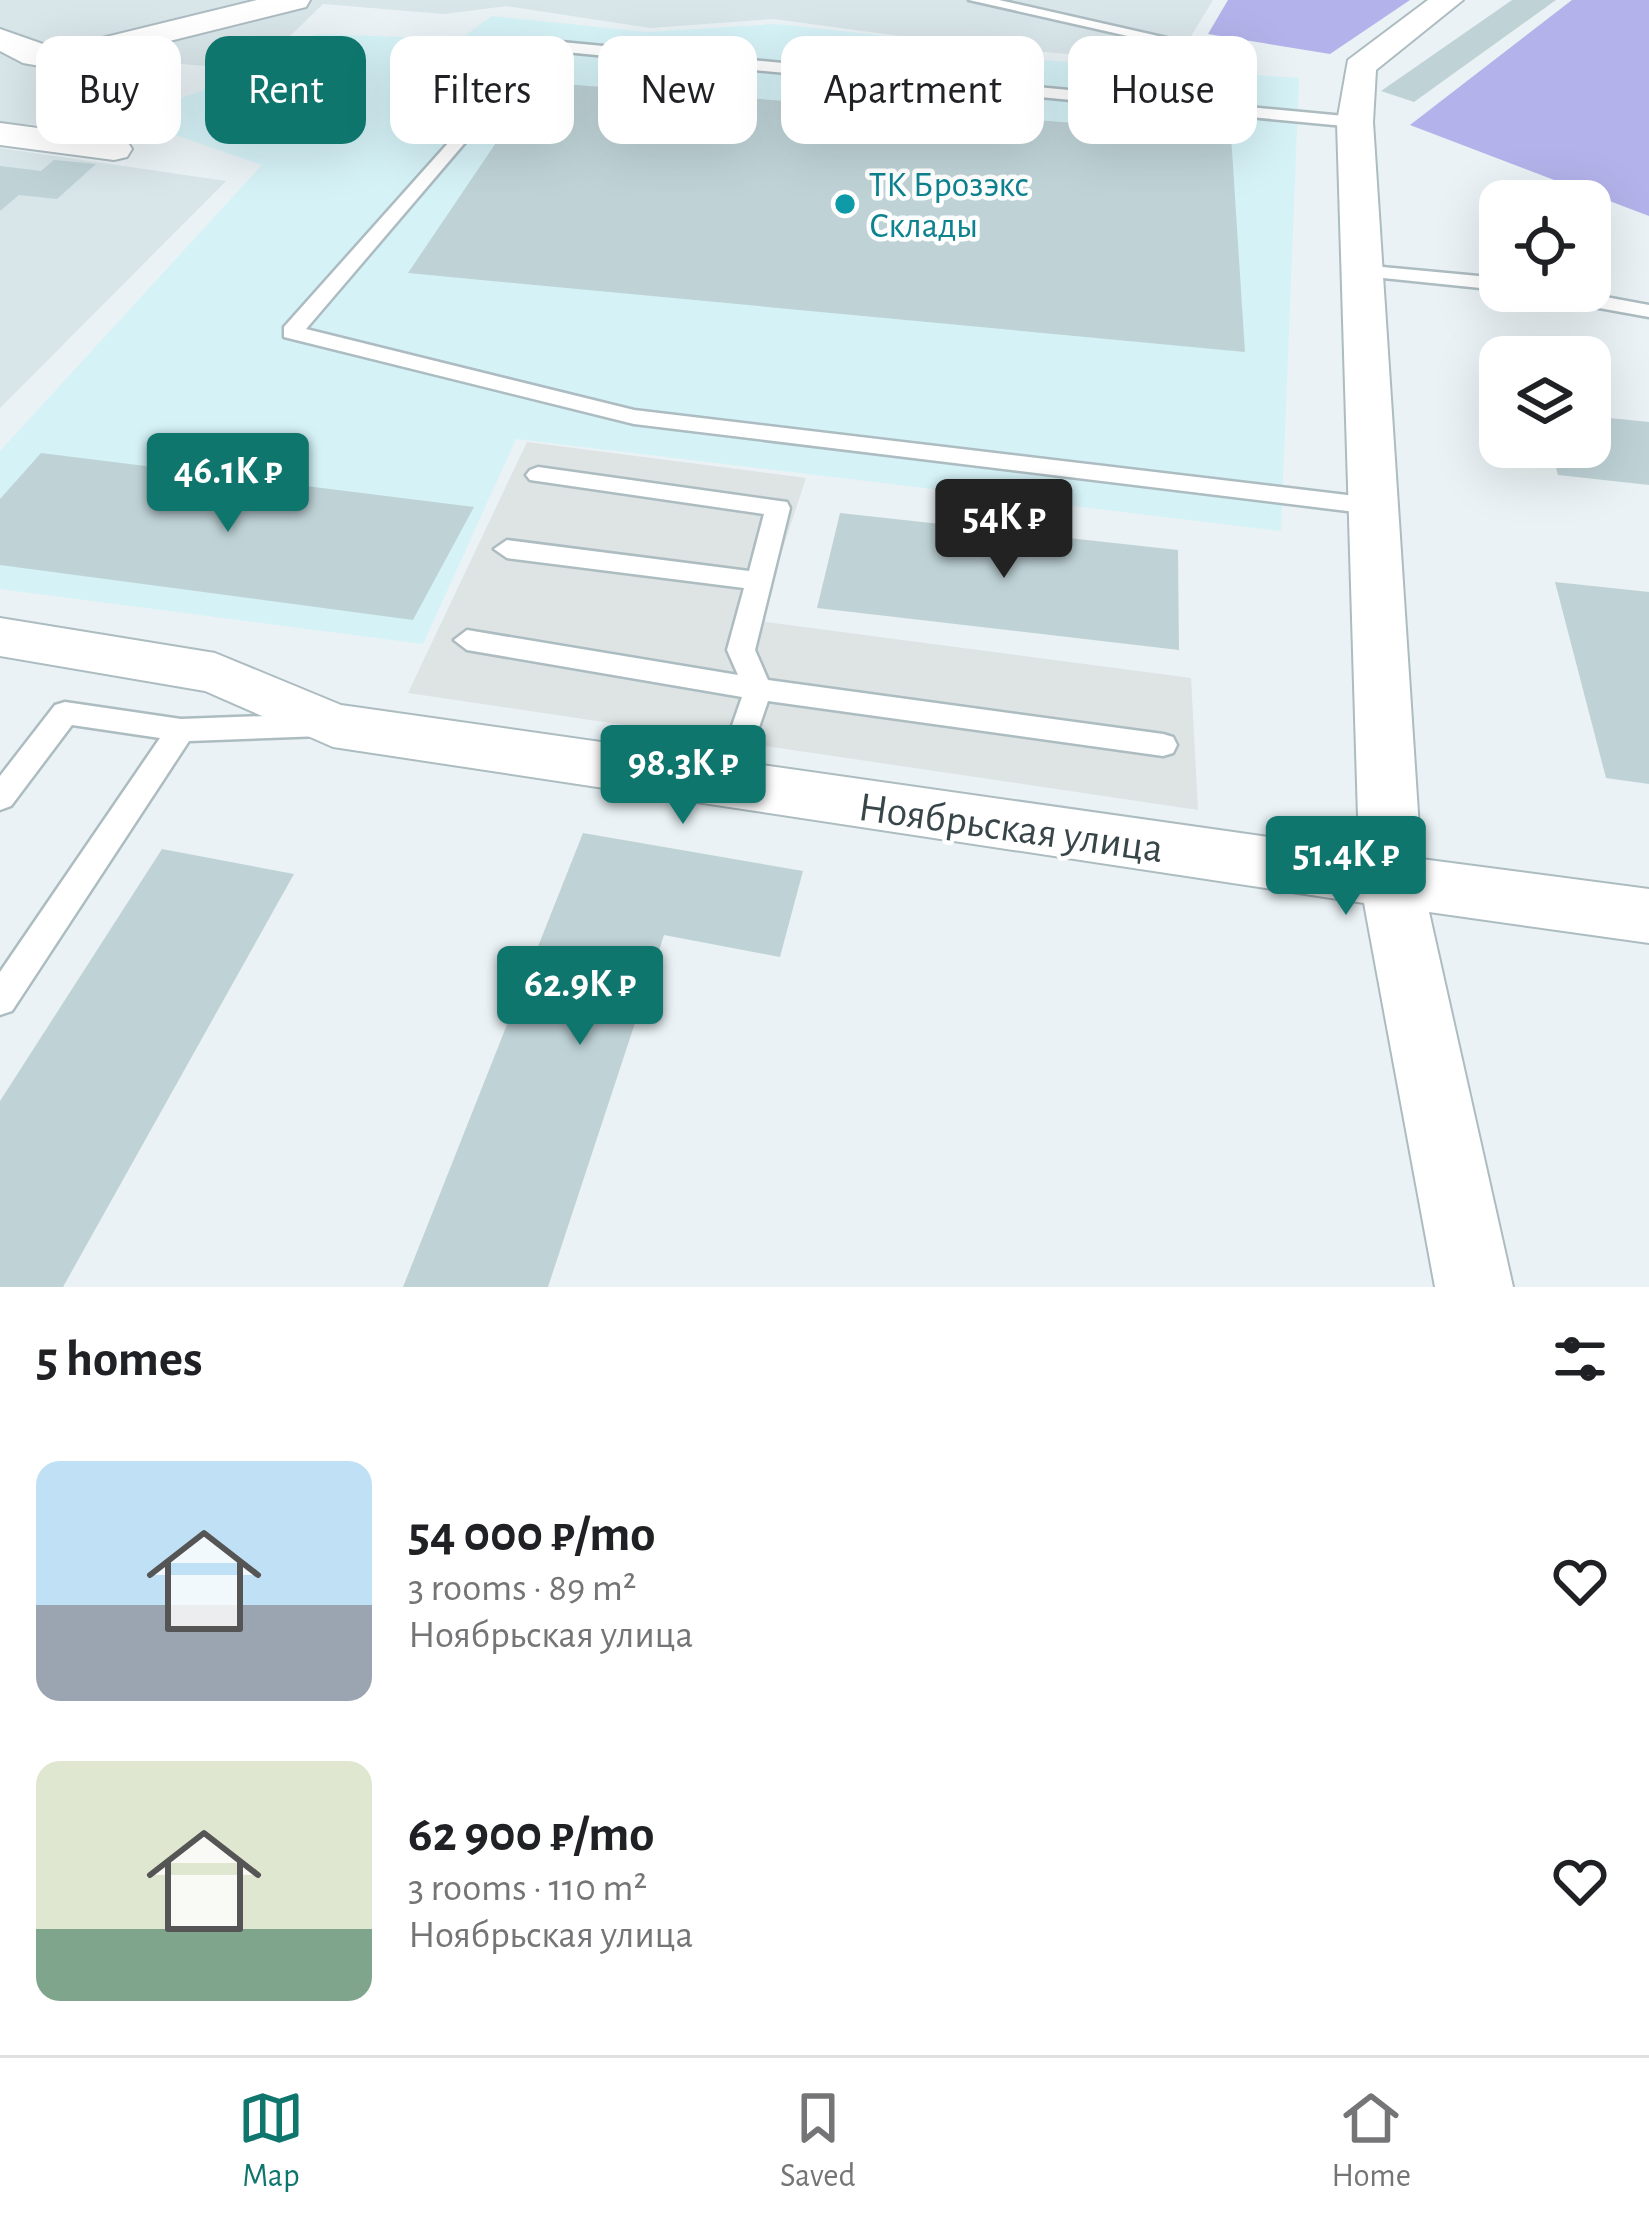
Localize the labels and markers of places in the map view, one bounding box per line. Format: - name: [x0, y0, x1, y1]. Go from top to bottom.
- place label: ТК Брозэкс Склады: [869, 167, 1029, 244]
- marker: ТК Брозэкс Склады: [832, 191, 858, 217]
- pin: 46.1K ₽: [117, 433, 339, 535]
- pin: 54K ₽: [920, 479, 1088, 581]
- pin: 98.3K ₽: [572, 725, 794, 827]
- pin: 51.4K ₽: [1235, 816, 1457, 918]
- pin: 62.9K ₽: [469, 946, 691, 1048]

